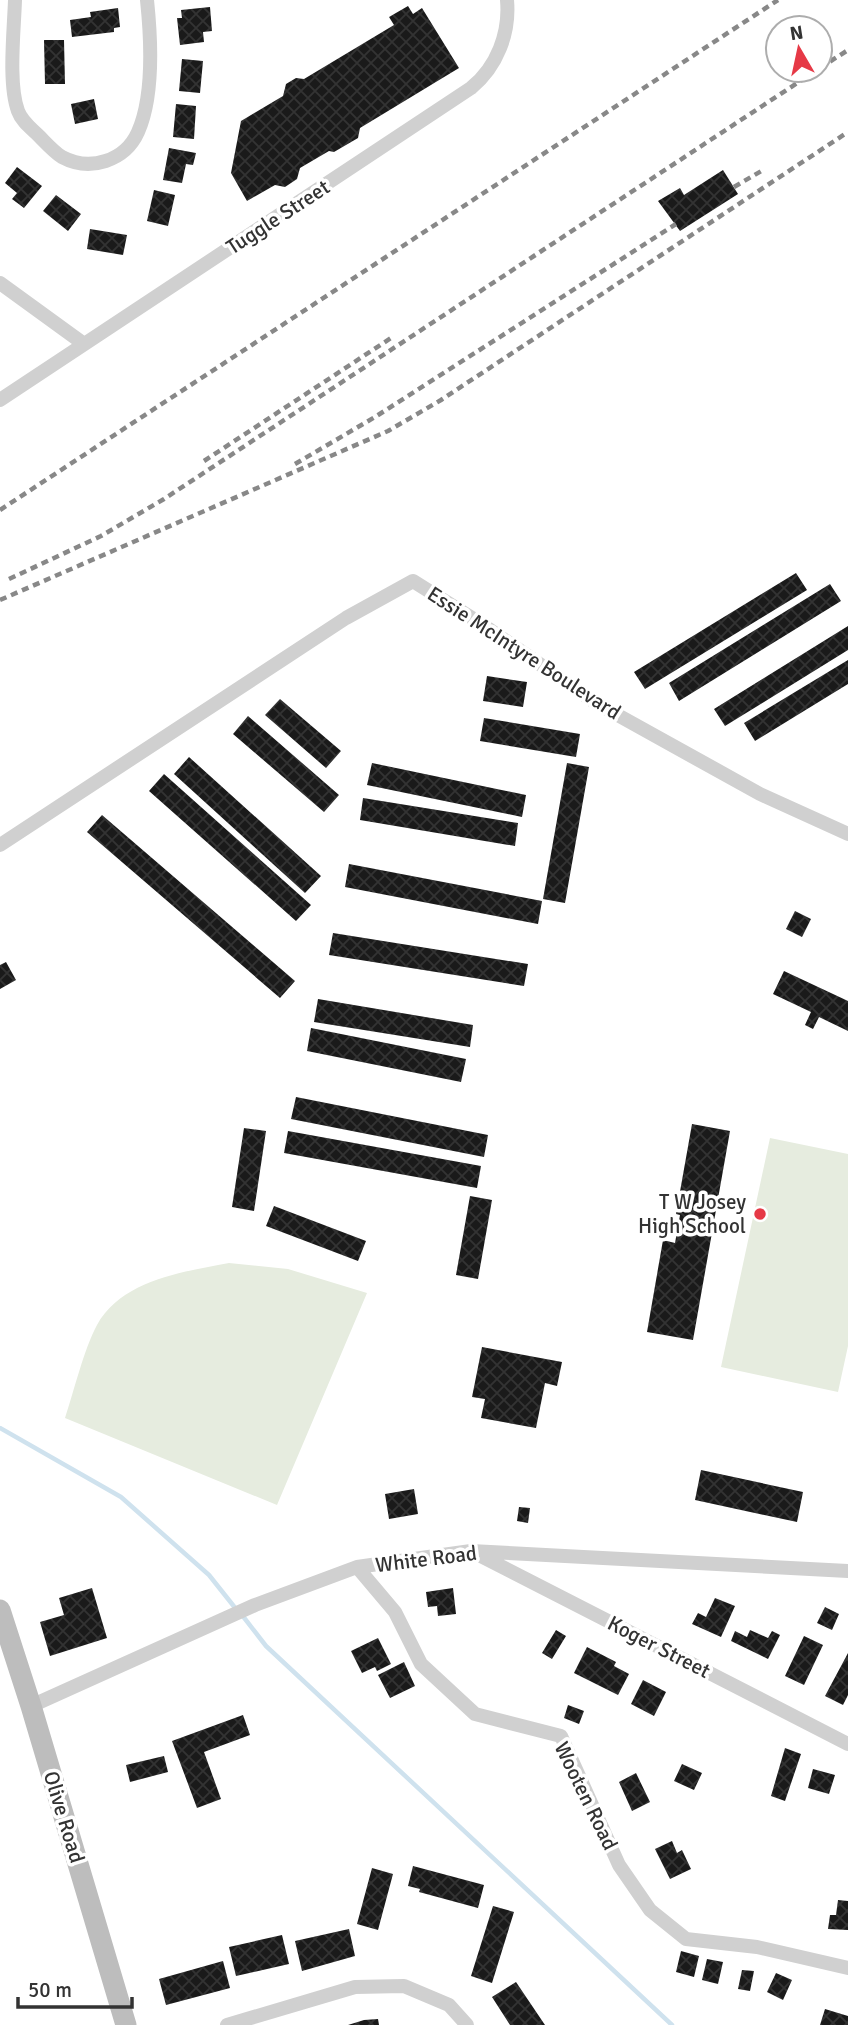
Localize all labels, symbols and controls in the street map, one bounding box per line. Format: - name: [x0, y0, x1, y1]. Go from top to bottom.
- north arrow: [764, 14, 834, 84]
- text: N: [788, 20, 805, 46]
- street label: Tuggle Street: [221, 174, 335, 260]
- street label: Essie McIntyre Boulevard: [422, 581, 626, 725]
- place label: T W Josey High School: [638, 1189, 746, 1239]
- marker: T W Josey High School: [752, 1206, 768, 1222]
- street label: White Road: [374, 1540, 478, 1578]
- street label: Koger Street: [603, 1610, 715, 1684]
- street label: Wooten Road: [549, 1738, 623, 1854]
- street label: Olive Road: [38, 1768, 90, 1866]
- scale bar: [18, 1966, 131, 2010]
- text: 50 m: [28, 1977, 72, 2003]

